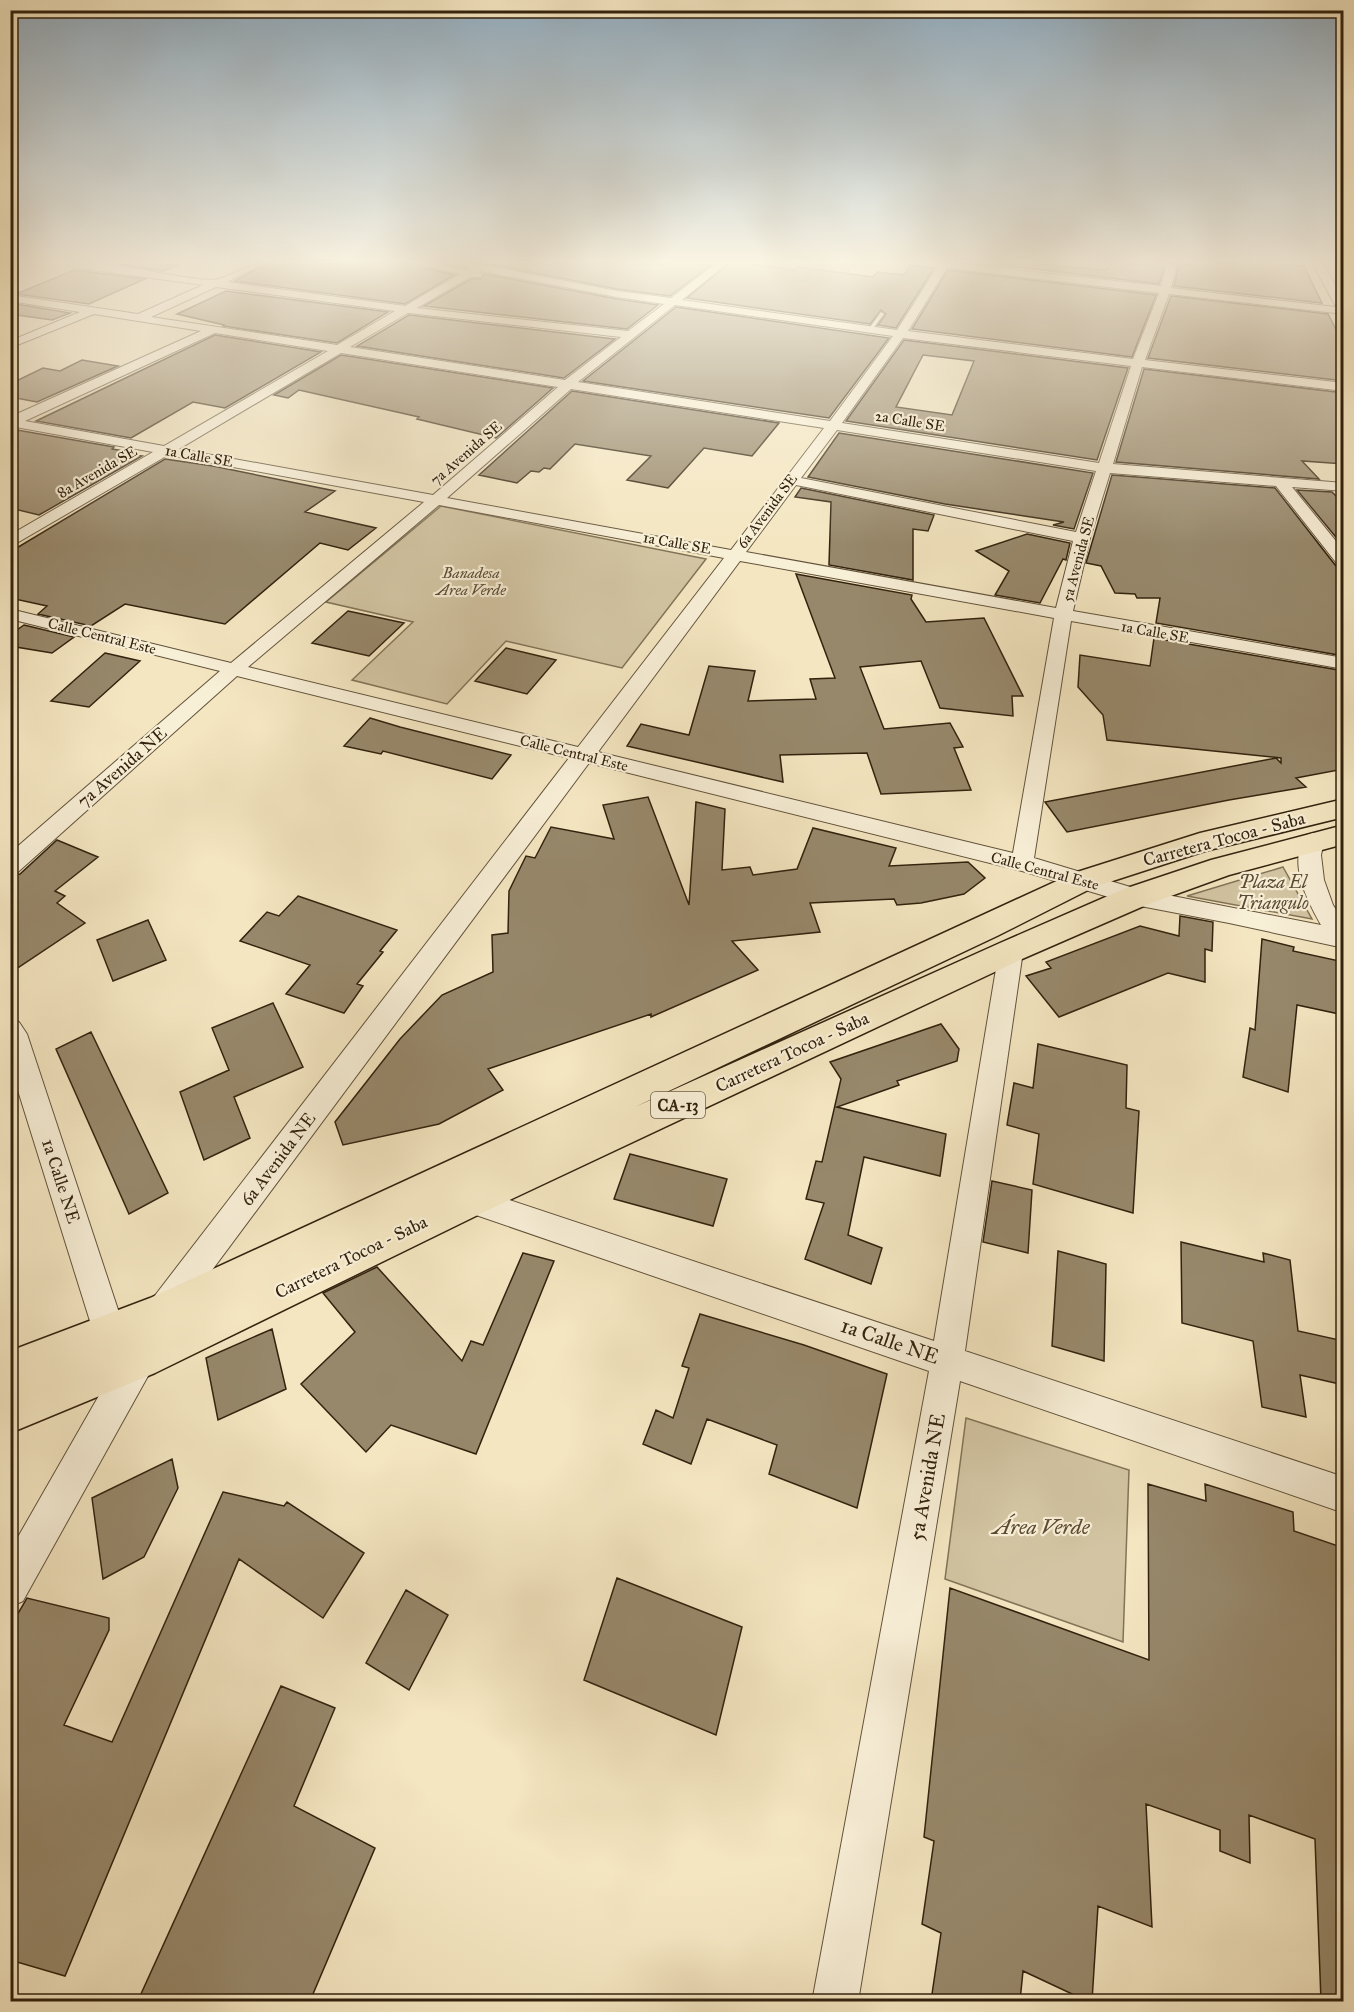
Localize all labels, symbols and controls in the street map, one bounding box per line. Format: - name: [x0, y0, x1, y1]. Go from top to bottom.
- street label: 2a Calle SE: [874, 407, 946, 435]
- street label: 7a Avenida SE: [427, 417, 506, 489]
- street label: 1a Calle SE: [163, 441, 235, 471]
- street label: 8a Avenida SE: [54, 442, 140, 502]
- street label: 6a Avenida SE: [733, 470, 801, 552]
- street label: 5a Avenida SE: [1058, 514, 1098, 604]
- street label: 1a Calle SE: [641, 528, 713, 558]
- park label: Banadesa Area Verde: [434, 564, 506, 599]
- street label: Calle Central Este: [46, 614, 158, 658]
- street label: 1a Calle SE: [1119, 617, 1191, 647]
- street label: 7a Avenida NE: [73, 722, 171, 812]
- street label: Calle Central Este: [518, 731, 630, 775]
- street label: Carretera Tocoa - Saba: [1141, 807, 1308, 871]
- street label: Calle Central Este: [989, 848, 1101, 894]
- park label: Plaza El Triangulo: [1237, 871, 1309, 914]
- street label: Carretera Tocoa - Saba: [712, 1007, 873, 1097]
- road number: CA-13: [651, 1092, 705, 1118]
- street label: 6a Avenida NE: [236, 1108, 320, 1210]
- street label: 1a Calle NE: [37, 1136, 85, 1226]
- street label: Carretera Tocoa - Saba: [271, 1210, 431, 1303]
- street label: 1a Calle NE: [837, 1312, 943, 1370]
- street label: 5a Avenida NE: [903, 1411, 951, 1543]
- park label: Área Verde: [990, 1513, 1091, 1540]

